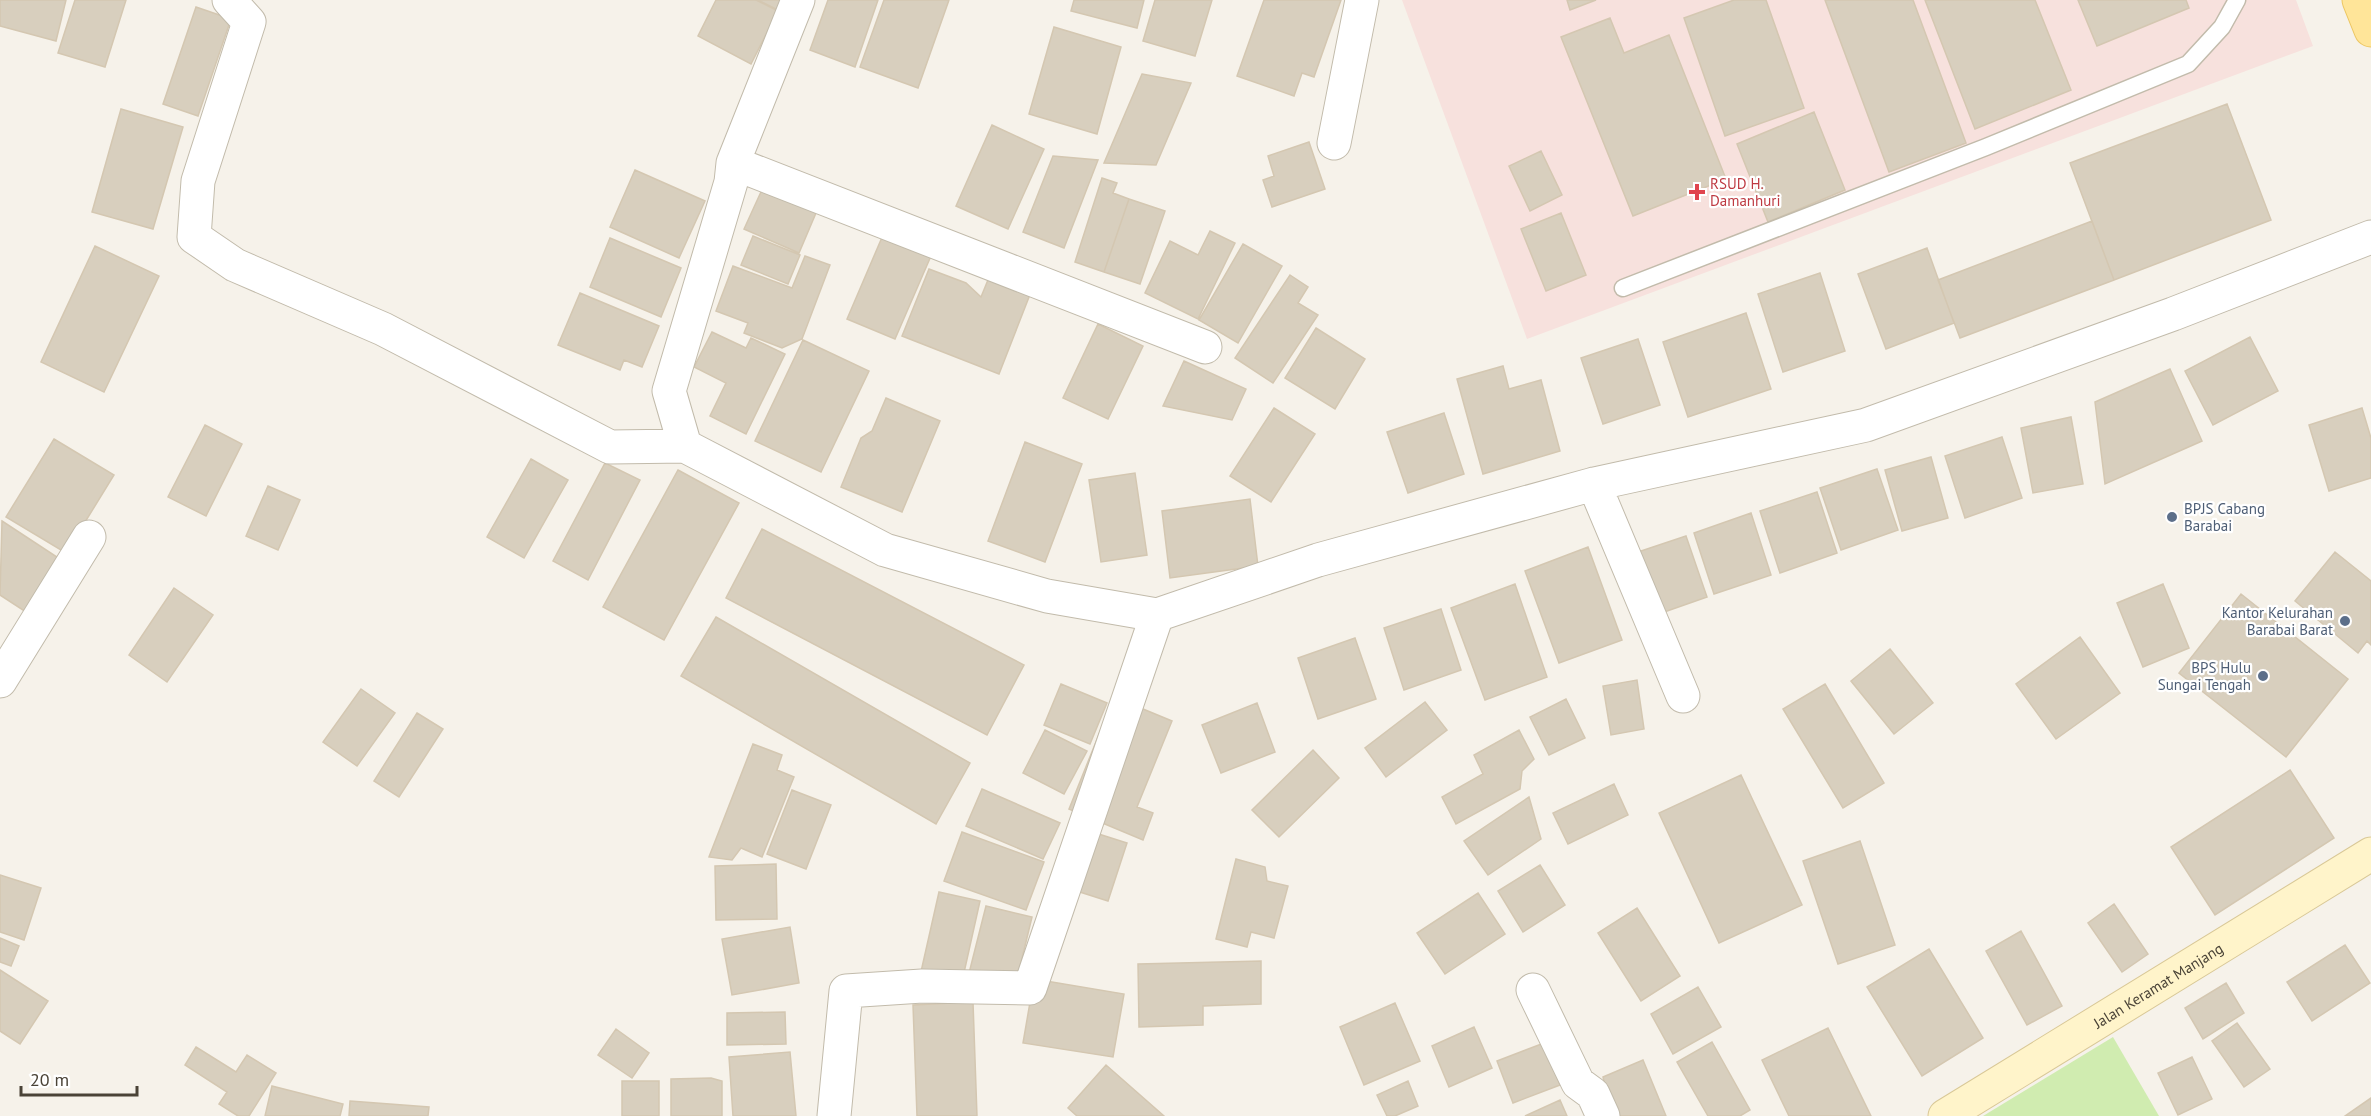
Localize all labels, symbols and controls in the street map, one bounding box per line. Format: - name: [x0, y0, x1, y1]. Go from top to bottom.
- place label: RSUD H. Damanhuri: [1710, 174, 1781, 210]
- marker: RSUD H. Damanhuri: [1688, 183, 1706, 201]
- place label: BPJS Cabang Barabai: [2184, 499, 2265, 535]
- marker: BPJS Cabang Barabai: [2165, 510, 2179, 524]
- place label: Kantor Kelurahan Barabai Barat: [2222, 603, 2333, 639]
- marker: Kantor Kelurahan Barabai Barat: [2338, 614, 2352, 628]
- place label: BPS Hulu Sungai Tengah: [2158, 658, 2251, 694]
- marker: BPS Hulu Sungai Tengah: [2256, 669, 2270, 683]
- street label: Jalan Keramat Manjang: [2089, 938, 2226, 1033]
- scale bar: [21, 1059, 136, 1097]
- text: 20 m: [30, 1068, 69, 1091]

